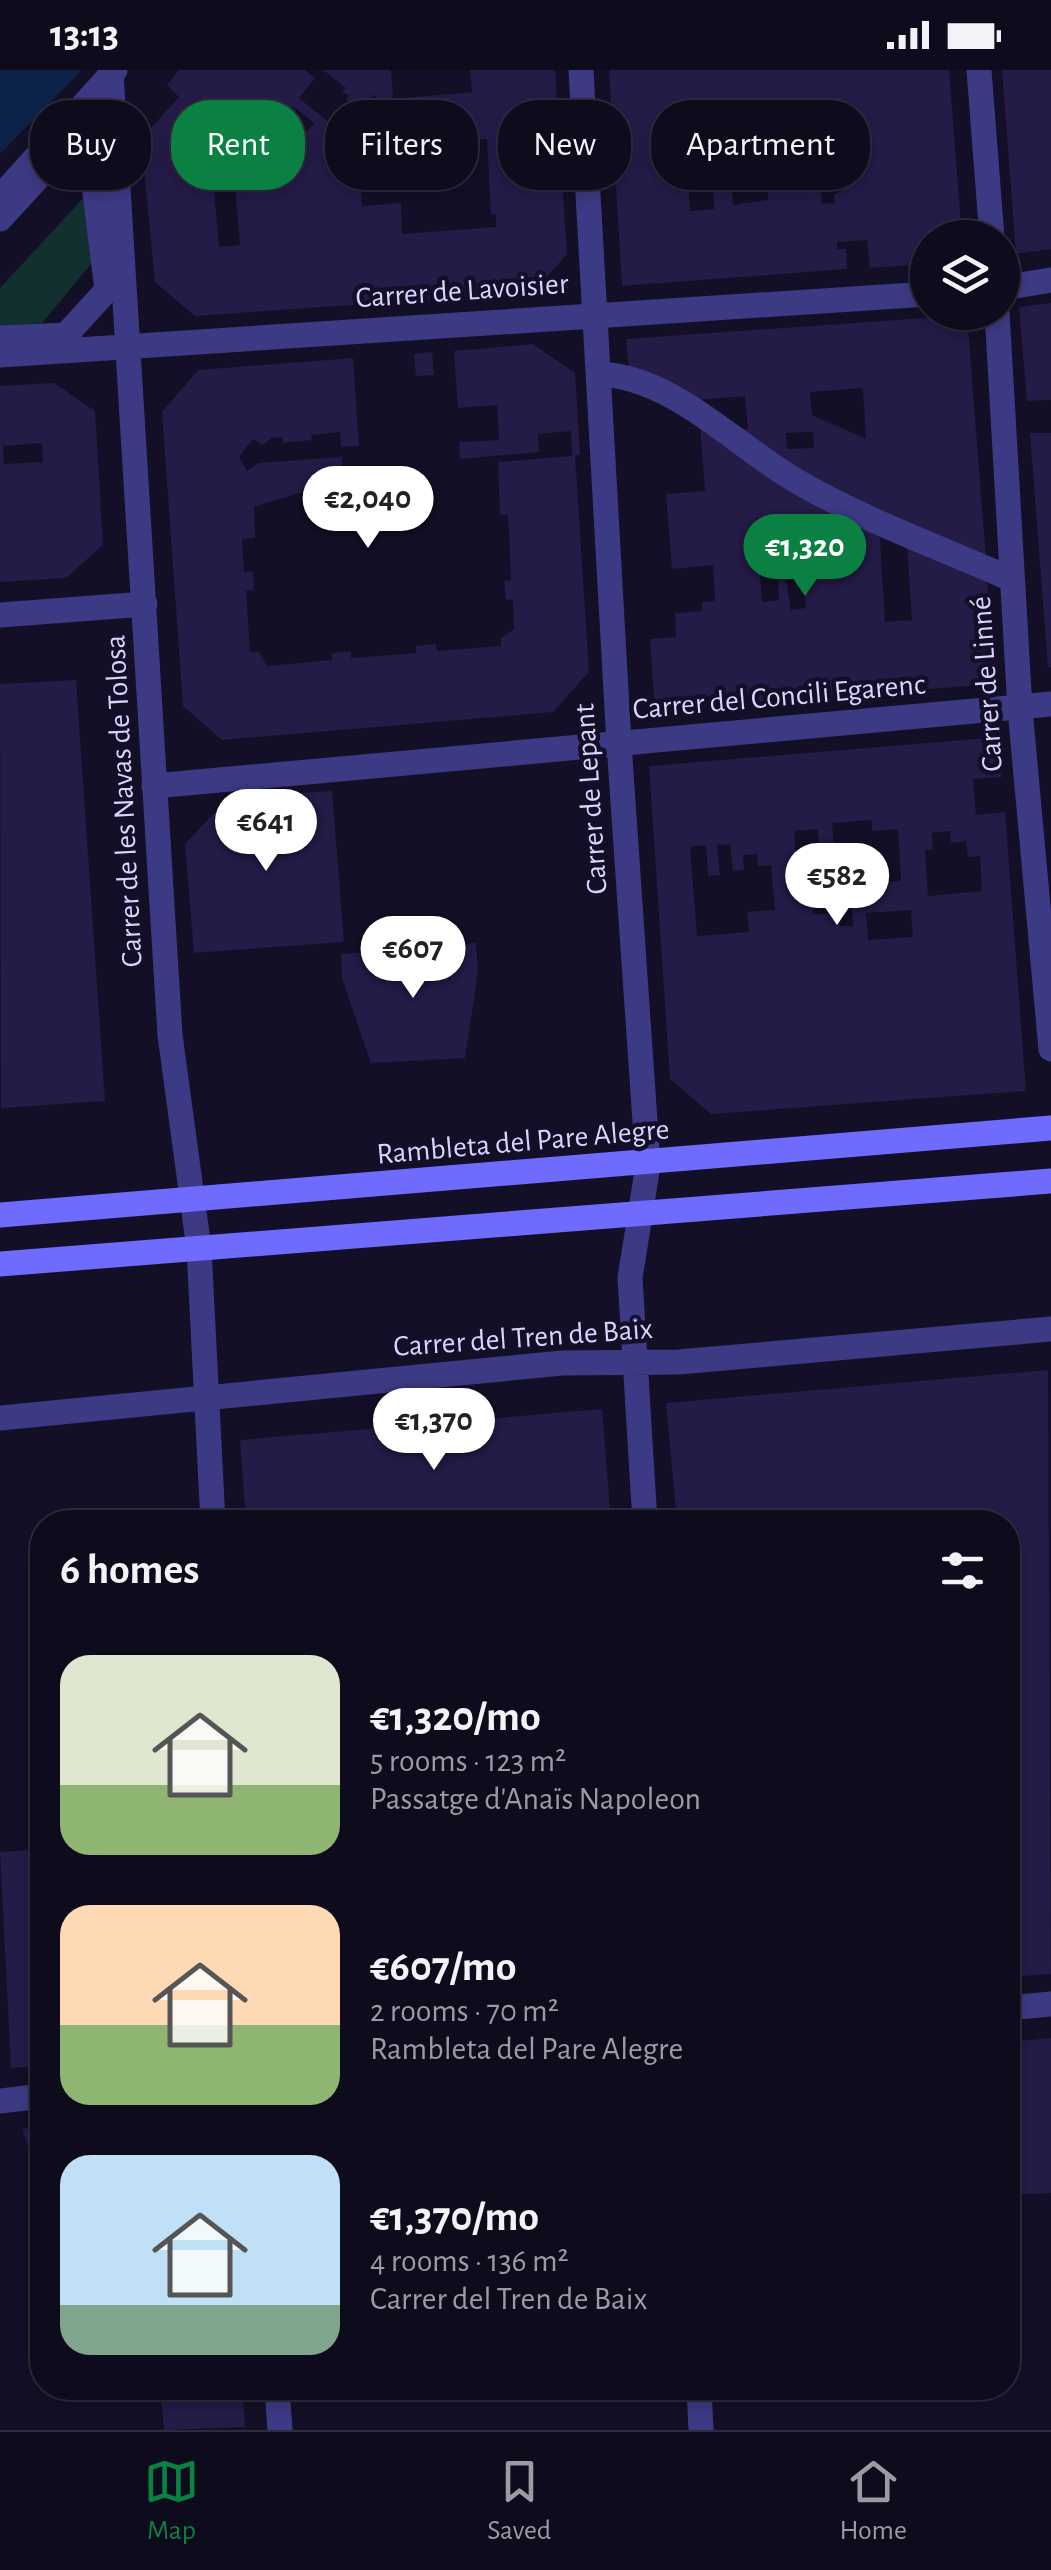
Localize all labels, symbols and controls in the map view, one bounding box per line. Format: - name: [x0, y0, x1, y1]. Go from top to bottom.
- text: 13:13: [50, 16, 119, 54]
- chip: Buy: [30, 100, 151, 190]
- chip: Rent: [171, 100, 305, 190]
- chip: Filters: [325, 100, 478, 190]
- chip: New: [498, 100, 631, 190]
- chip: Apartment: [651, 100, 870, 190]
- map controls: [910, 220, 1020, 330]
- button: layers: [910, 220, 1020, 330]
- street label: Carrer de Lavoisier: [355, 269, 570, 313]
- pin: €2,040: [287, 466, 449, 551]
- text: €2,040: [325, 482, 411, 514]
- pin: €1,320: [724, 514, 886, 599]
- text: €1,320: [765, 530, 845, 562]
- street label: Carrer de Linné: [966, 595, 1008, 773]
- street label: Carrer de les Navas de Tolosa: [100, 634, 148, 968]
- street label: Carrer del Concili Egarenc: [631, 669, 927, 725]
- street label: Carrer de Lepant: [569, 702, 613, 895]
- pin: €641: [207, 789, 325, 874]
- text: €641: [237, 805, 295, 837]
- pin: €582: [778, 843, 896, 928]
- text: €582: [807, 859, 867, 891]
- pin: €607: [354, 916, 472, 1001]
- text: €607: [383, 932, 443, 964]
- street label: Rambleta del Pare Alegre: [375, 1114, 671, 1170]
- street label: Carrer del Tren de Baix: [392, 1314, 654, 1362]
- pin: €1,370: [353, 1388, 515, 1473]
- text: €1,370: [395, 1404, 473, 1436]
- icon: filters: [935, 1543, 990, 1598]
- text: 6 homes: [60, 1549, 199, 1591]
- icon: home: [140, 1695, 260, 1815]
- text: €1,320/mo: [370, 1696, 541, 1738]
- text: 5 rooms · 123 m²: [370, 1745, 566, 1777]
- text: Passatge d'Anaïs Napoleon: [370, 1783, 701, 1815]
- icon: home: [140, 1945, 260, 2065]
- text: €607/mo: [370, 1946, 517, 1988]
- text: 2 rooms · 70 m²: [370, 1995, 559, 2027]
- text: Rambleta del Pare Alegre: [370, 2033, 683, 2065]
- icon: home: [140, 2195, 260, 2315]
- text: €1,370/mo: [370, 2196, 539, 2238]
- text: 4 rooms · 136 m²: [370, 2245, 569, 2277]
- text: Carrer del Tren de Baix: [370, 2283, 647, 2315]
- tab: Map: [144, 2454, 199, 2548]
- tab: Saved: [487, 2454, 551, 2548]
- tab: Home: [840, 2454, 907, 2548]

